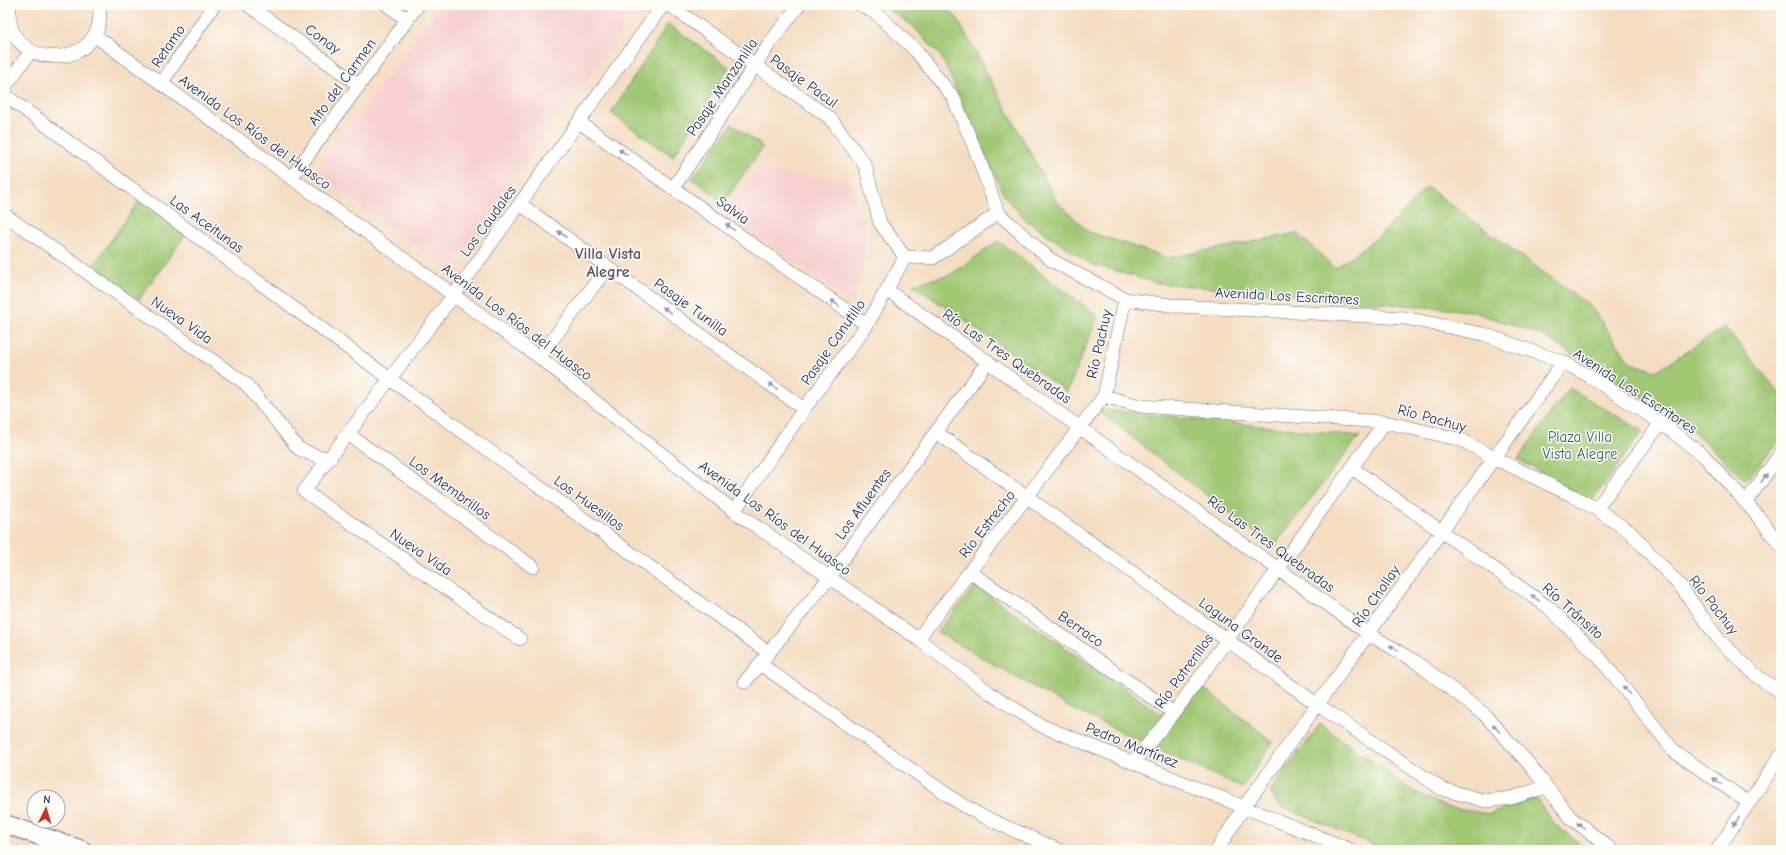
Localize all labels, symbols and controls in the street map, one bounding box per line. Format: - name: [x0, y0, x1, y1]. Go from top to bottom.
- street label: Conay: [302, 20, 345, 58]
- street label: Retamo: [147, 21, 189, 71]
- street label: Alto del Carmen: [304, 35, 380, 129]
- street label: Pasaje Manzanilla: [683, 35, 761, 139]
- street label: Pasaje Pacul: [767, 50, 841, 112]
- street label: Avenida Los Ríos del Huasco: [175, 71, 335, 193]
- one-way arrow: [618, 148, 629, 156]
- street label: Los Caudales: [456, 182, 520, 260]
- street label: Las Aceitunas: [166, 191, 248, 257]
- street label: Salvia: [713, 192, 753, 228]
- one-way arrow: [724, 223, 735, 231]
- one-way arrow: [556, 230, 567, 238]
- district label: Villa Vista Alegre: [575, 245, 641, 281]
- street label: Avenida Los Ríos del Huasco: [438, 260, 596, 385]
- street label: Pasaje Tunilla: [651, 274, 731, 340]
- street label: Avenida Los Escritores: [1215, 283, 1359, 309]
- street label: Nueva Vida: [148, 292, 216, 348]
- street label: Pasaje Canutillo: [797, 296, 869, 388]
- one-way arrow: [830, 299, 841, 307]
- street label: Río Las Tres Quebradas: [939, 305, 1075, 407]
- one-way arrow: [662, 306, 673, 314]
- street label: Río Pachuy: [1082, 307, 1116, 380]
- street label: Avenida Los Escritores: [1570, 344, 1700, 438]
- one-way arrow: [767, 382, 778, 390]
- street label: Río Pachuy: [1396, 400, 1469, 436]
- park label: Plaza Villa Vista Alegre: [1543, 428, 1618, 463]
- street label: Los Membrillos: [406, 452, 494, 524]
- street label: Avenida Los Ríos del Huasco: [695, 457, 855, 579]
- street label: Los Afluentes: [831, 465, 895, 543]
- street label: Los Huesillos: [550, 471, 628, 535]
- one-way arrow: [1759, 473, 1767, 483]
- street label: Río Estrecho: [955, 486, 1019, 562]
- street label: Río Las Tres Quebradas: [1204, 492, 1338, 596]
- street label: Nueva Vida: [387, 525, 455, 579]
- street label: Río Chollay: [1348, 561, 1404, 630]
- street label: Río Pachuy: [1685, 572, 1743, 639]
- street label: Río Tránsito: [1539, 579, 1607, 643]
- street label: Laguna Grande: [1195, 593, 1287, 667]
- one-way arrow: [1530, 594, 1540, 602]
- street label: Berraco: [1055, 607, 1107, 651]
- street label: Río Potrerillos: [1151, 630, 1217, 712]
- one-way arrow: [1388, 645, 1400, 652]
- one-way arrow: [1621, 685, 1630, 695]
- street label: Pedro Martínez: [1083, 718, 1181, 772]
- one-way arrow: [1491, 723, 1501, 733]
- one-way arrow: [1712, 777, 1722, 785]
- north arrow: [26, 789, 66, 829]
- text: N: [43, 793, 51, 806]
- one-way arrow: [1732, 817, 1740, 828]
- one-way arrow: [1576, 821, 1587, 830]

